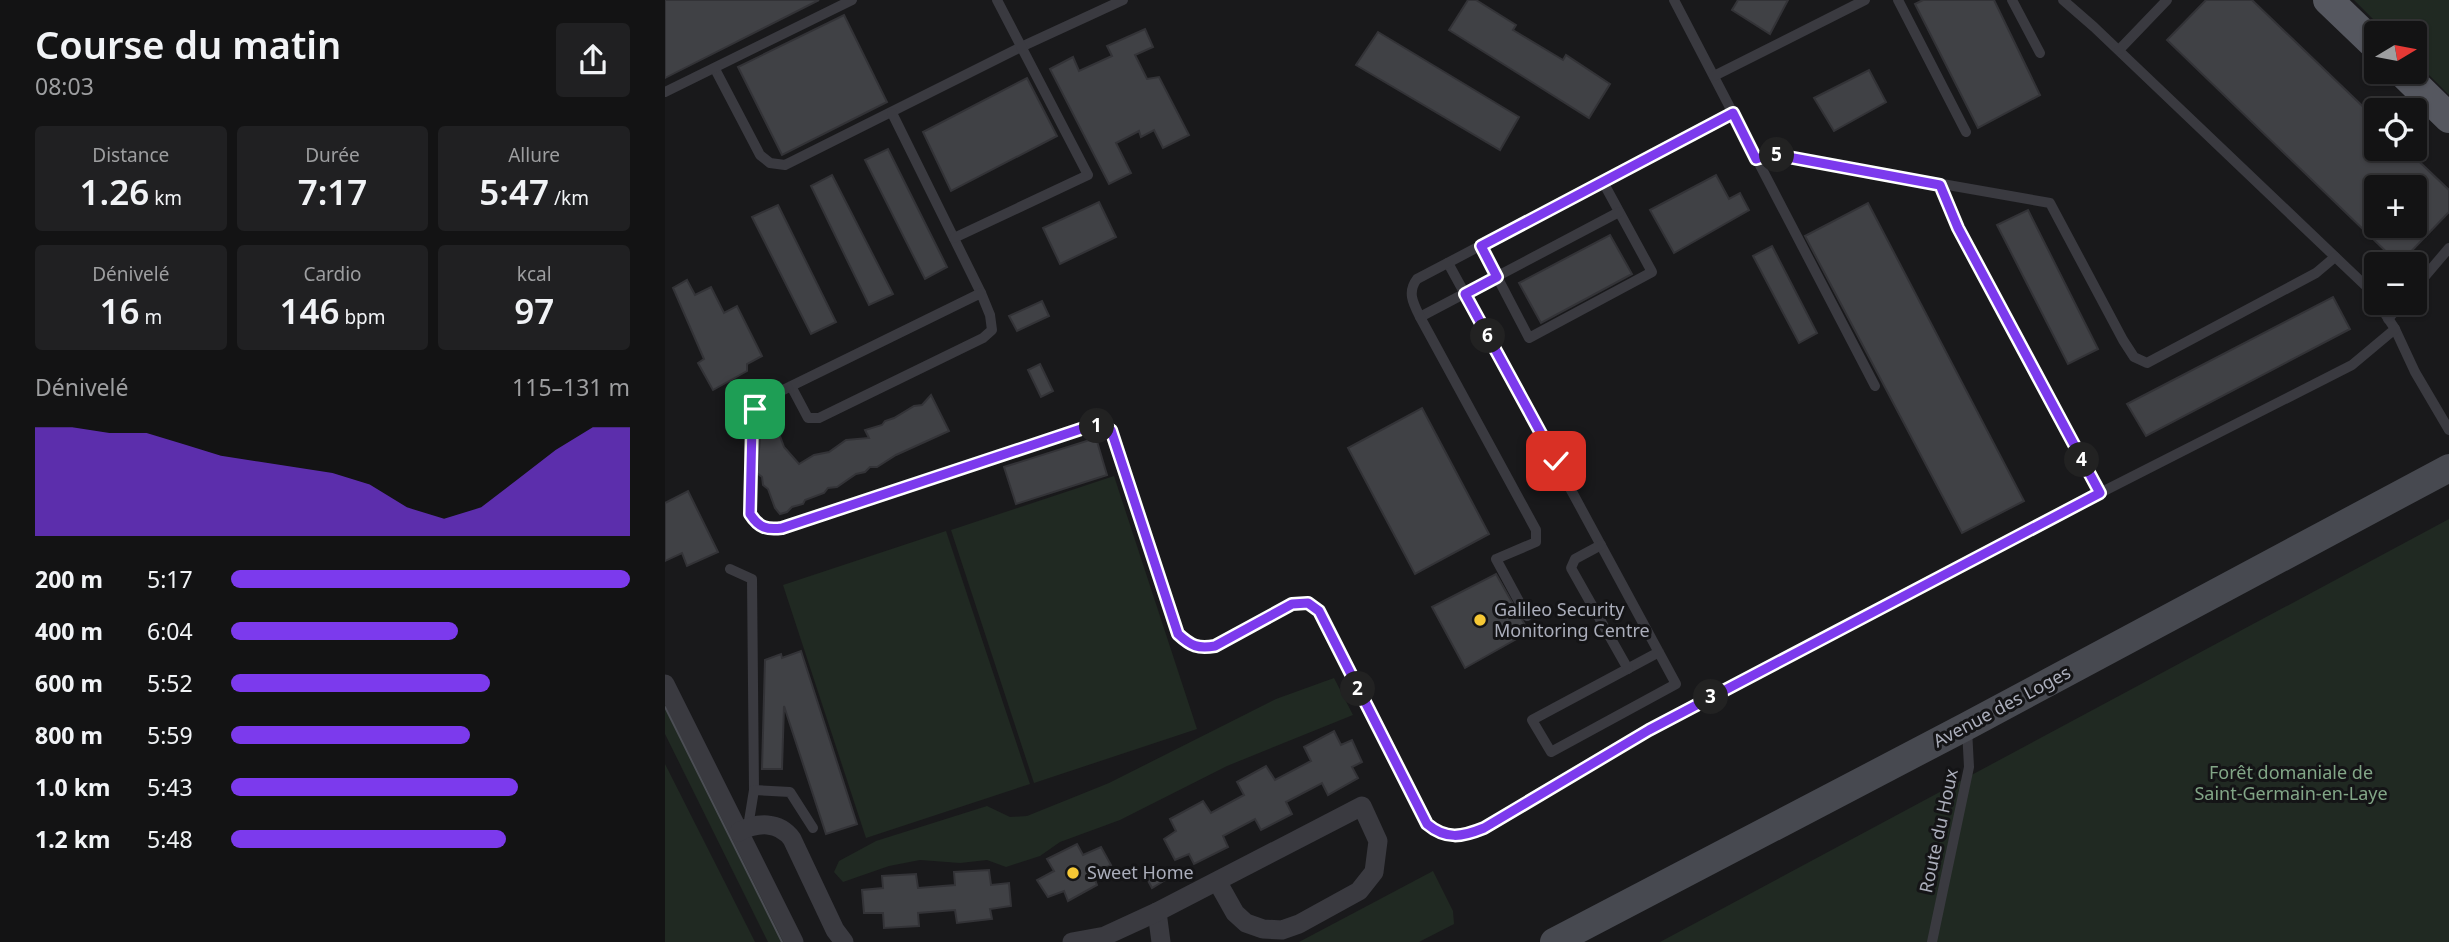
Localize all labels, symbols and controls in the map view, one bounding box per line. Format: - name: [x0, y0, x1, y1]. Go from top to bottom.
- text: Course du matin: [35, 18, 341, 70]
- north arrow: [2364, 21, 2427, 84]
- map controls: [2364, 21, 2427, 315]
- button: share: [556, 23, 630, 97]
- text: 08:03: [35, 70, 94, 102]
- button: locate: [2364, 98, 2427, 161]
- pin: 5: [1759, 138, 1795, 172]
- text: 5: [1771, 141, 1782, 167]
- text: Distance: [92, 142, 169, 168]
- text: Durée: [305, 142, 360, 168]
- text: Allure: [508, 142, 560, 168]
- text: 1.26: [80, 168, 149, 215]
- text: 7:17: [298, 168, 367, 215]
- text: 5:47: [479, 168, 549, 215]
- button: +: [2364, 175, 2427, 238]
- text: km: [149, 185, 182, 211]
- text: /km: [549, 185, 589, 211]
- button: −: [2364, 252, 2427, 315]
- text: Dénivelé: [92, 261, 169, 287]
- text: Cardio: [303, 261, 362, 287]
- text: kcal: [517, 261, 552, 287]
- text: 16: [99, 287, 139, 334]
- text: 146: [279, 287, 339, 334]
- text: 97: [514, 287, 554, 334]
- text: m: [139, 304, 162, 330]
- text: bpm: [339, 304, 386, 330]
- pin: 6: [1471, 318, 1505, 354]
- text: 6: [1482, 322, 1493, 348]
- text: Dénivelé: [35, 371, 128, 403]
- text: 115–131 m: [512, 371, 630, 403]
- pin: [725, 379, 785, 439]
- icon: arrive: [736, 390, 774, 428]
- pin: 1: [1079, 408, 1115, 444]
- text: 1: [1091, 412, 1102, 438]
- pin: [1526, 431, 1586, 491]
- icon: check: [1537, 442, 1575, 480]
- pin: 4: [2065, 442, 2099, 477]
- text: 4: [2076, 446, 2087, 472]
- text: 200 m: [35, 563, 103, 595]
- text: 5:17: [147, 563, 193, 595]
- place label: Galileo Security Monitoring Centre: [1494, 597, 1650, 642]
- marker: Galileo Security Monitoring Centre: [1472, 612, 1488, 628]
- text: 400 m: [35, 615, 103, 647]
- text: 6:04: [147, 615, 193, 647]
- street label: Avenue des Loges: [1929, 660, 2075, 753]
- text: 600 m: [35, 667, 103, 699]
- text: 5:52: [147, 667, 193, 699]
- pin: 2: [1341, 672, 1375, 706]
- text: 2: [1352, 675, 1363, 701]
- pin: 3: [1693, 680, 1729, 714]
- text: 3: [1705, 683, 1716, 709]
- text: 800 m: [35, 719, 103, 751]
- text: 5:59: [147, 719, 193, 751]
- park label: Forêt domaniale de Saint-Germain-en-Laye: [2194, 760, 2388, 805]
- street label: Route du Houx: [1913, 766, 1963, 895]
- text: 1.0 km: [35, 771, 110, 803]
- text: 5:43: [147, 771, 193, 803]
- text: 1.2 km: [35, 823, 110, 855]
- text: 5:48: [147, 823, 193, 855]
- place label: Sweet Home: [1087, 860, 1194, 884]
- marker: Sweet Home: [1065, 865, 1081, 881]

